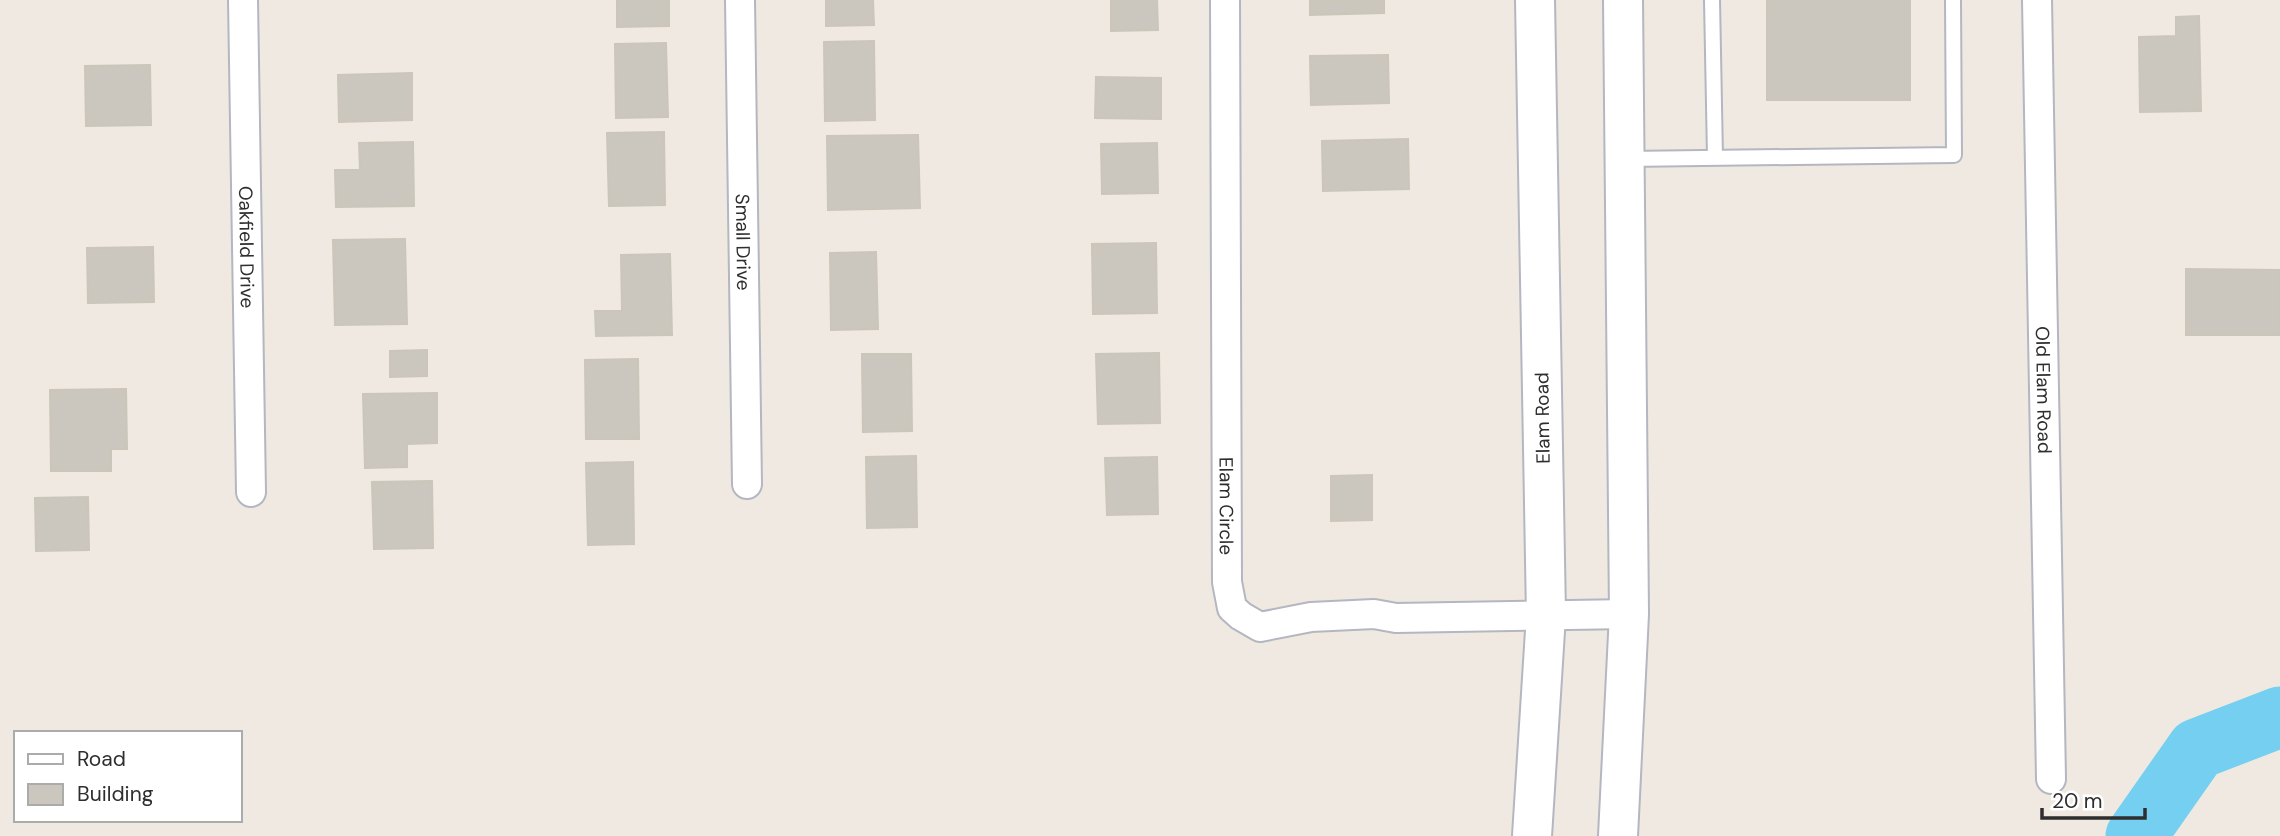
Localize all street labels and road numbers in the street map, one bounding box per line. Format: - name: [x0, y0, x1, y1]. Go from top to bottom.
- street label: Oakfield Drive: [233, 186, 260, 308]
- street label: Small Drive: [730, 193, 756, 291]
- street label: Old Elam Road: [2030, 326, 2057, 454]
- street label: Elam Road: [1529, 372, 1556, 464]
- street label: Elam Circle: [1214, 457, 1239, 555]

